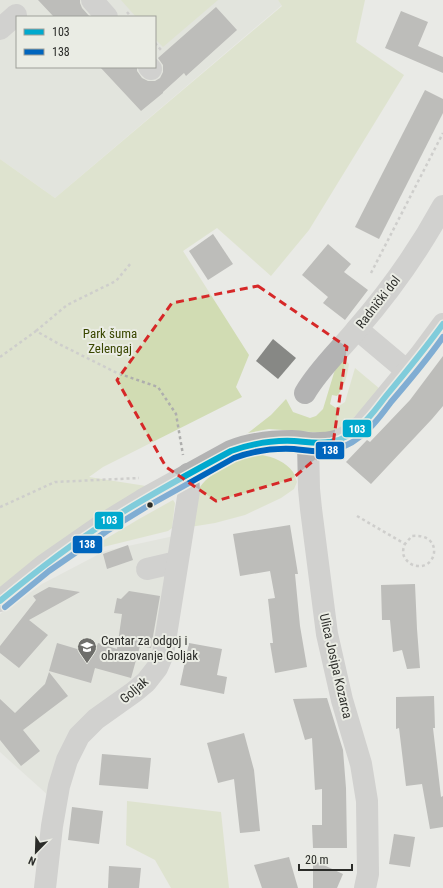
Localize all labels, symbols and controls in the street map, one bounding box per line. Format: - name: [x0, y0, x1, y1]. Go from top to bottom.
- legend: [16, 16, 156, 68]
- text: 103: [52, 25, 70, 39]
- text: 138: [52, 45, 70, 59]
- street label: Radnički dol: [353, 273, 403, 331]
- park label: Park šuma Zelengaj: [83, 326, 137, 356]
- line badge: 103: [342, 419, 372, 438]
- text: 103: [349, 423, 366, 436]
- line badge: 138: [315, 441, 345, 460]
- text: 138: [322, 444, 339, 457]
- unlabelled marker: [145, 500, 155, 510]
- line badge: 103: [94, 511, 124, 530]
- text: 103: [101, 514, 118, 527]
- line badge: 138: [72, 535, 103, 554]
- text: 138: [79, 538, 96, 551]
- street label: Ulica Josipa Kozarca: [317, 612, 355, 720]
- place label: Centar za odgoj i obrazovanje Goljak: [101, 633, 198, 663]
- school or university icon: Centar za odgoj i obrazovanje Goljak: [76, 636, 98, 664]
- street label: Goljak: [117, 674, 151, 706]
- north arrow: [16, 832, 56, 872]
- scale bar: [299, 846, 352, 872]
- text: N: [26, 853, 38, 868]
- text: 20 m: [305, 853, 329, 867]

